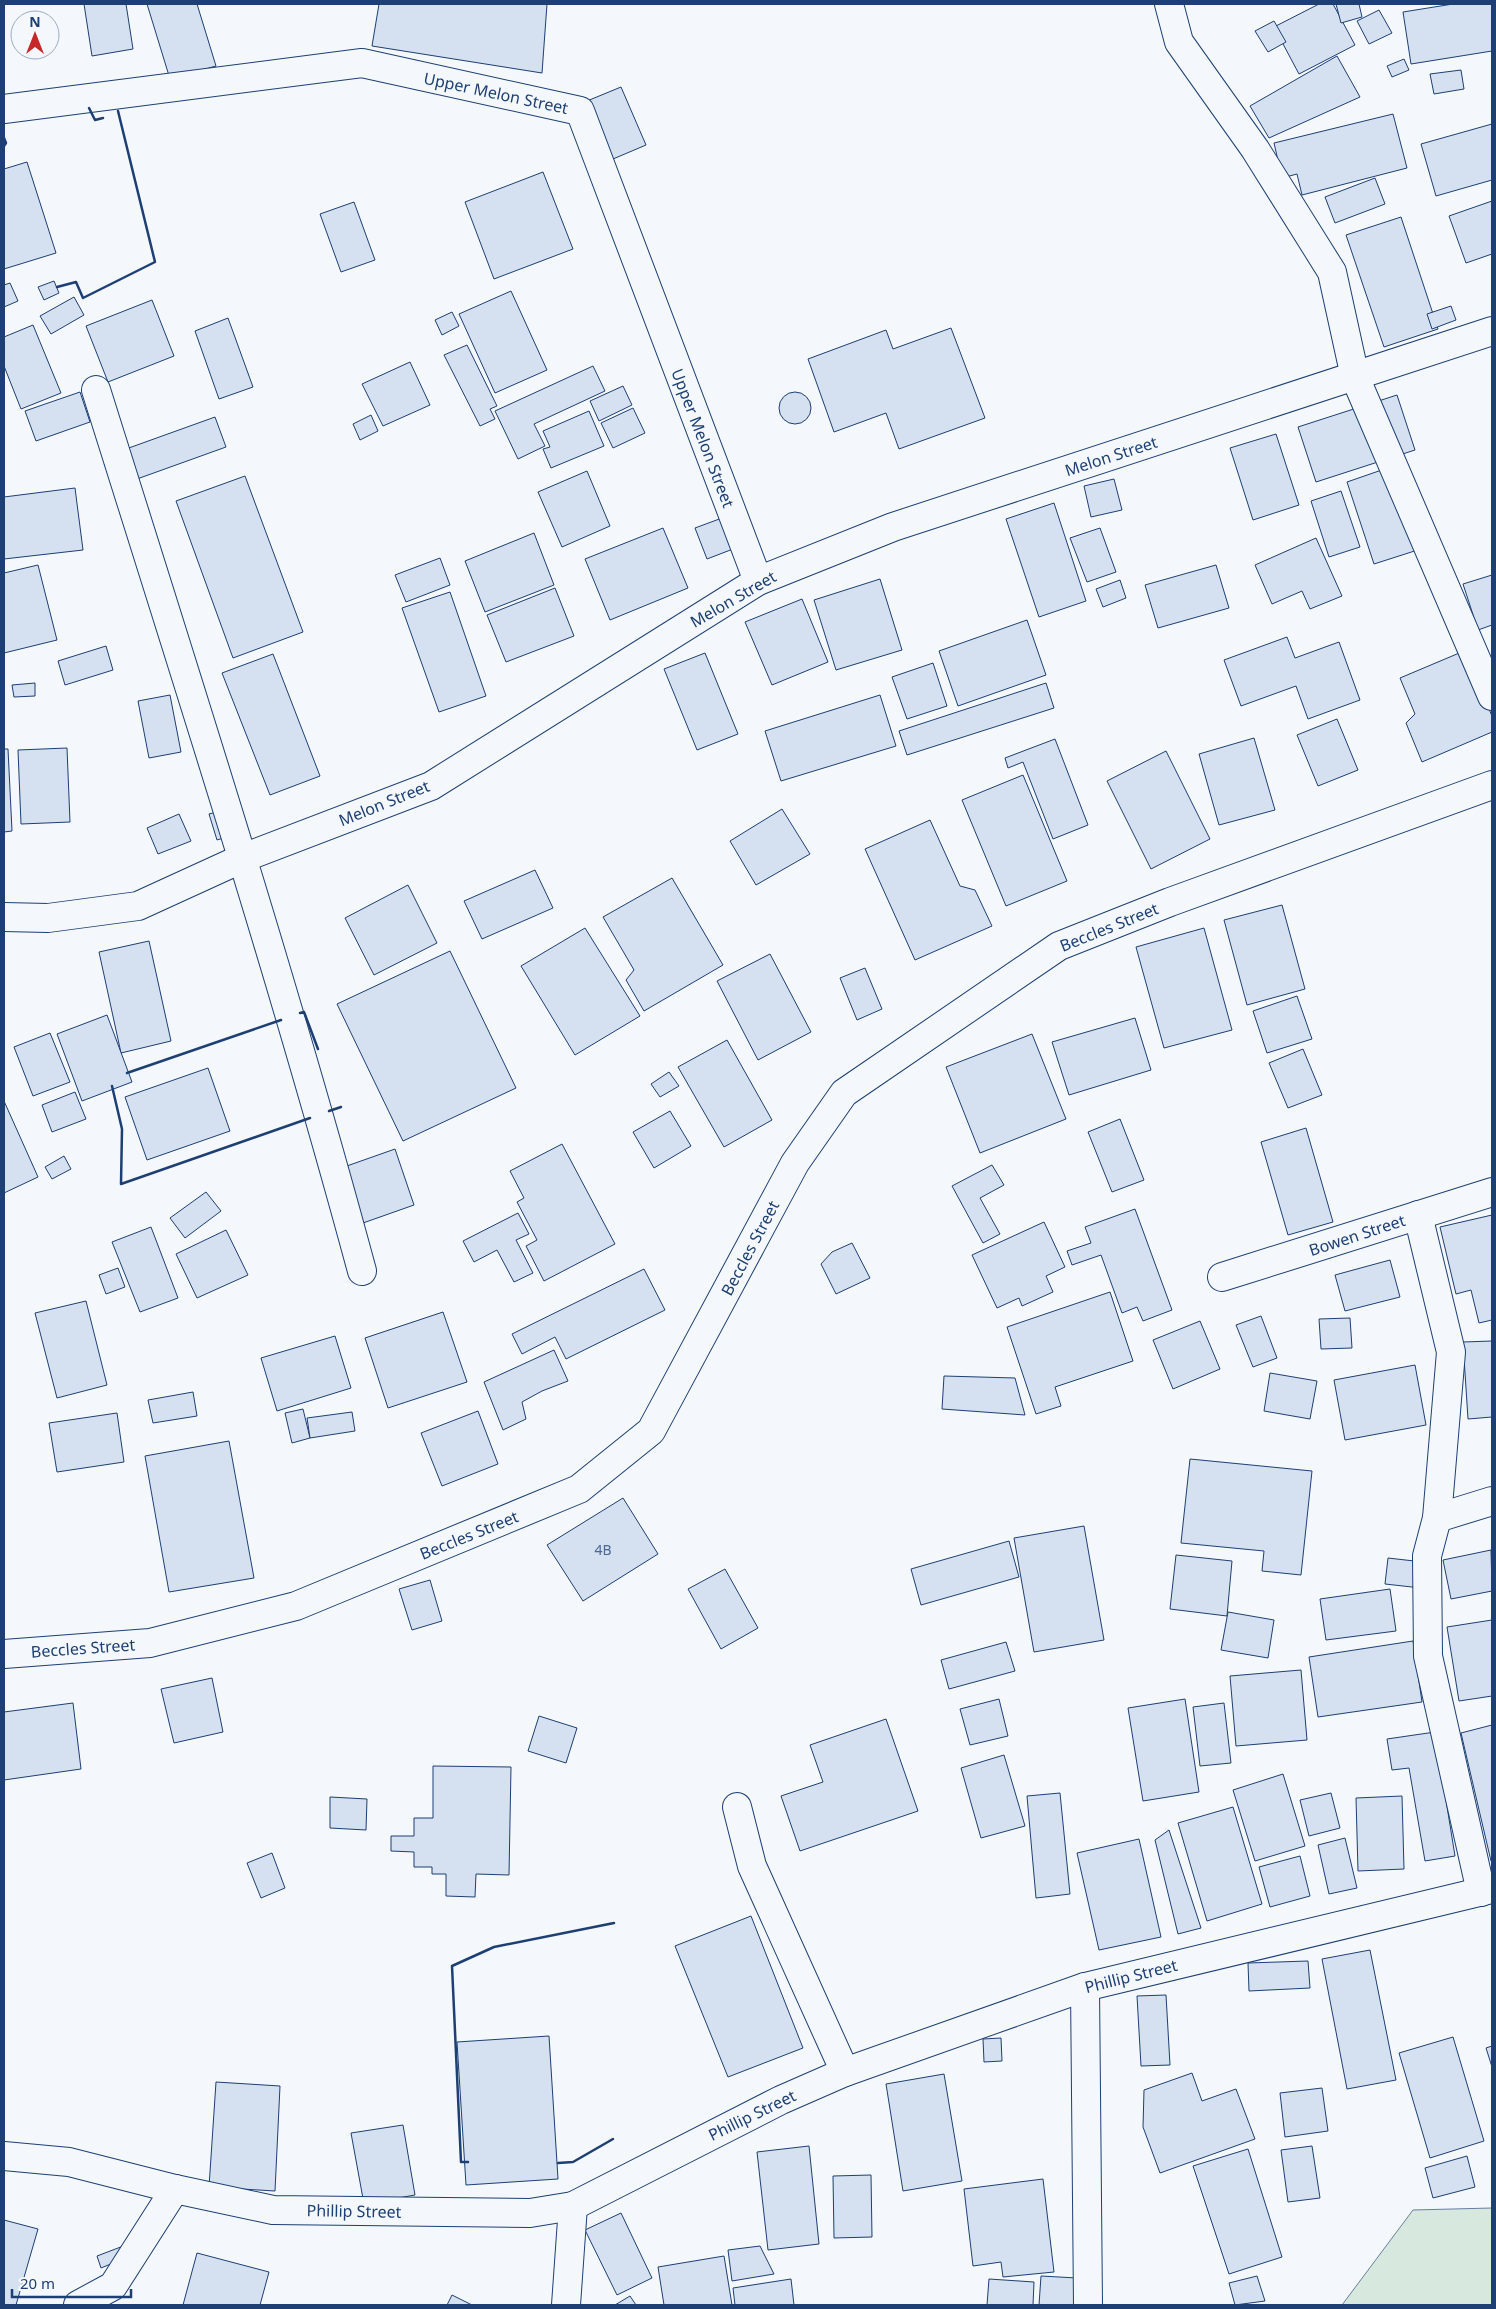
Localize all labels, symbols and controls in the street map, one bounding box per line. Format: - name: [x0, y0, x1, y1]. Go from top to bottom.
- north arrow: [10, 10, 60, 60]
- text: N: [29, 12, 41, 31]
- street label: Upper Melon Street: [422, 67, 571, 119]
- street label: Upper Melon Street: [666, 365, 740, 511]
- street label: Melon Street: [1062, 431, 1160, 481]
- street label: Melon Street: [686, 565, 780, 633]
- street label: Melon Street: [335, 775, 433, 831]
- street label: Beccles Street: [1056, 897, 1162, 957]
- street label: Beccles Street: [716, 1197, 784, 1299]
- street label: Bowen Street: [1306, 1209, 1408, 1261]
- street label: Beccles Street: [416, 1505, 522, 1565]
- house number: 4B: [594, 1540, 612, 1559]
- street label: Beccles Street: [30, 1633, 136, 1663]
- street label: Phillip Street: [1082, 1954, 1180, 1998]
- street label: Phillip Street: [705, 2084, 800, 2146]
- street label: Phillip Street: [306, 2199, 402, 2223]
- scale bar: [12, 2266, 131, 2298]
- text: 20 m: [20, 2273, 55, 2293]

